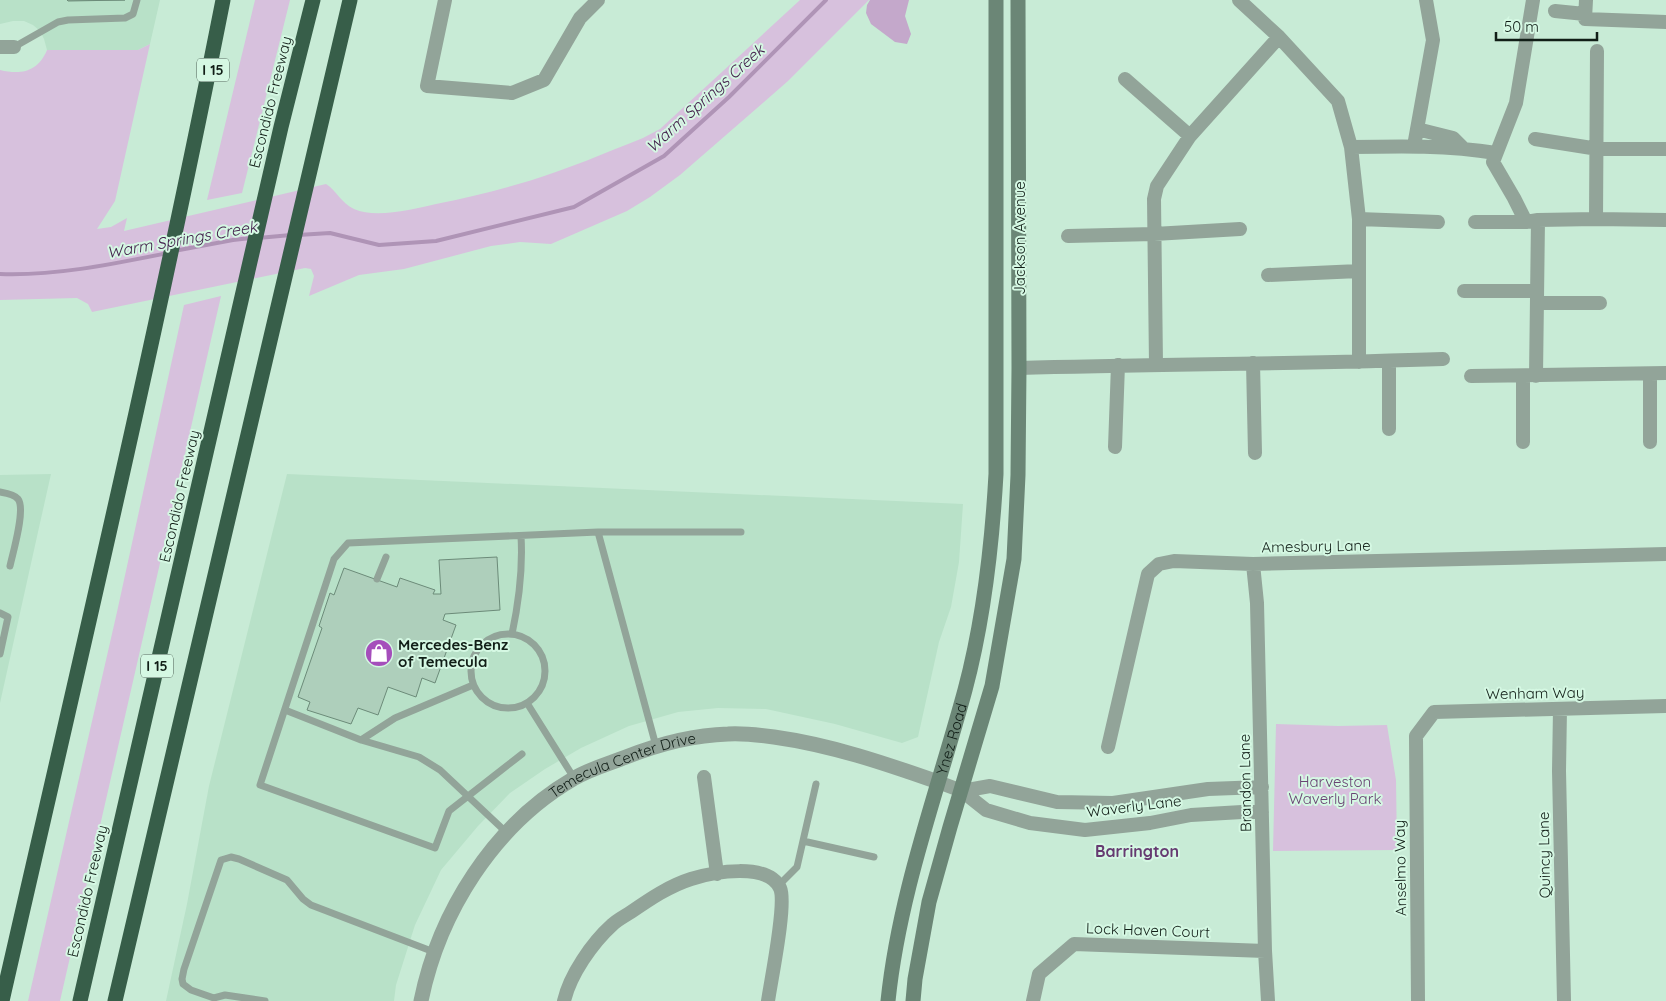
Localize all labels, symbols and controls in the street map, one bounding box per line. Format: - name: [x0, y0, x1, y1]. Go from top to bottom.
- scale bar: [1496, 10, 1597, 42]
- text: 50 m: [1504, 17, 1539, 36]
- street label: Escondido Freeway: [244, 34, 296, 170]
- water label: Warm Springs Creek: [642, 39, 769, 156]
- road number: I 15: [197, 58, 229, 82]
- street label: Jackson Avenue: [1010, 181, 1029, 295]
- water label: Warm Springs Creek: [105, 216, 260, 262]
- street label: Escondido Freeway: [155, 428, 203, 564]
- street label: Amesbury Lane: [1261, 536, 1371, 556]
- place label: Mercedes-Benz of Temecula: [398, 635, 508, 671]
- shop icon: Mercedes-Benz of Temecula: [364, 638, 394, 668]
- road number: I 15: [141, 654, 173, 678]
- street label: Wenham Way: [1485, 683, 1585, 703]
- street label: Ynez Road: [931, 701, 970, 777]
- street label: Temecula Center Drive: [544, 728, 697, 802]
- street label: Brandon Lane: [1235, 734, 1255, 832]
- park label: Harveston Waverly Park: [1289, 772, 1381, 808]
- street label: Waverly Lane: [1085, 791, 1183, 821]
- street label: Quincy Lane: [1534, 812, 1554, 898]
- street label: Anselmo Way: [1390, 820, 1410, 916]
- street label: Escondido Freeway: [63, 823, 111, 959]
- district label: Barrington: [1095, 841, 1179, 861]
- street label: Lock Haven Court: [1086, 918, 1210, 942]

